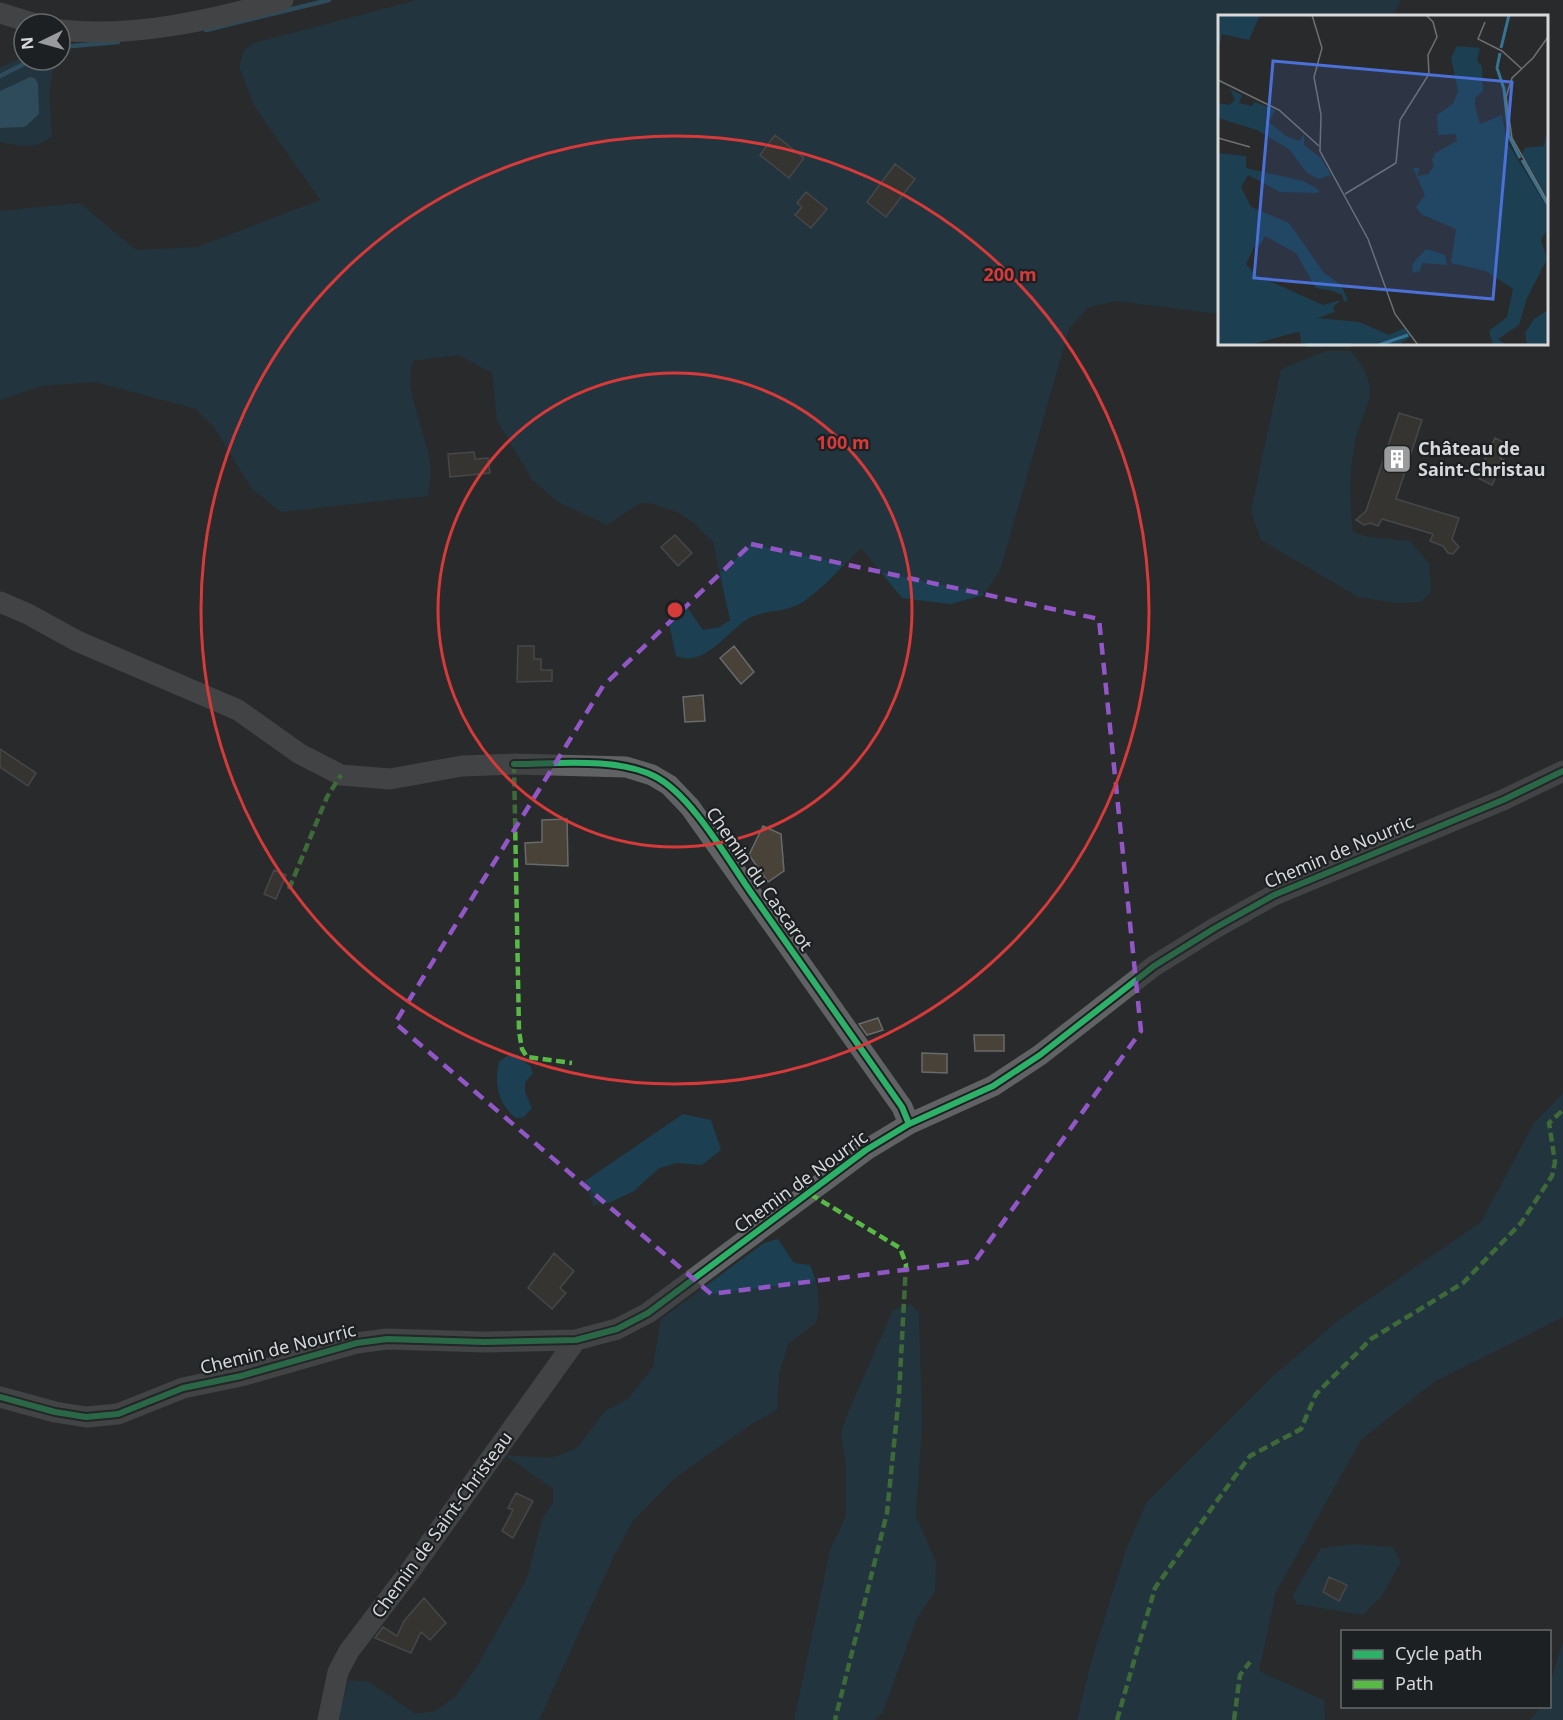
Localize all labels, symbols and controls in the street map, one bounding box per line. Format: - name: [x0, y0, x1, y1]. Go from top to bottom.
- north arrow: [12, 12, 72, 72]
- inset map: [1218, 15, 1548, 345]
- text: N: [16, 36, 39, 51]
- text: 200 m: [983, 262, 1037, 286]
- text: 100 m: [816, 430, 870, 454]
- place label: Château de Saint-Christau: [1418, 436, 1545, 481]
- building icon: Château de Saint-Christau: [1381, 443, 1413, 475]
- centre of rings: [665, 600, 685, 620]
- street label: Chemin du Cascarot: [701, 802, 819, 955]
- street label: Chemin de Nourric: [1260, 809, 1417, 893]
- street label: Chemin de Nourric: [729, 1124, 872, 1238]
- street label: Chemin de Nourric: [197, 1317, 358, 1379]
- street label: Chemin de Saint-Christeau: [365, 1426, 517, 1622]
- legend: [1341, 1630, 1551, 1708]
- text: Cycle path: [1395, 1641, 1482, 1665]
- text: Path: [1395, 1671, 1434, 1695]

